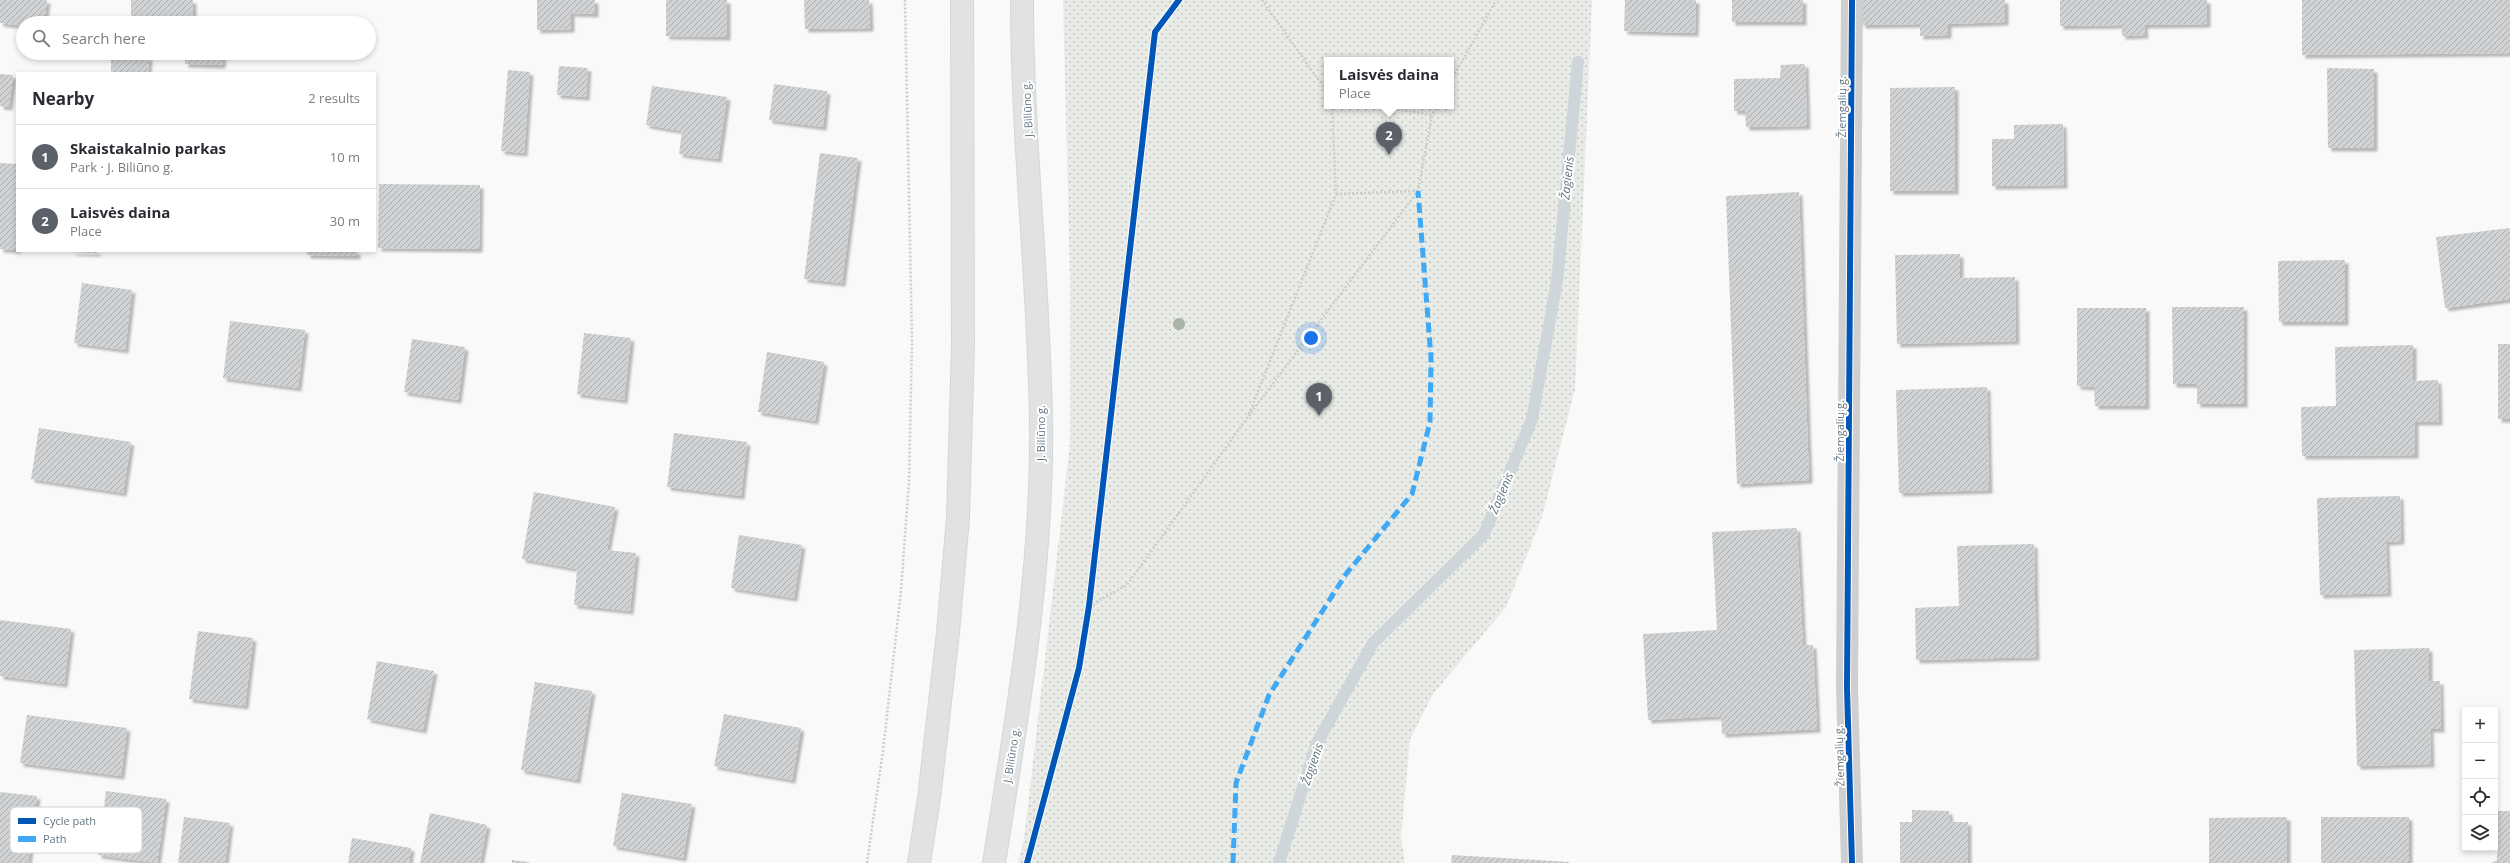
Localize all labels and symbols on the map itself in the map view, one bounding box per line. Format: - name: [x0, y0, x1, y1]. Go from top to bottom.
- street label: Žiemgalių g.: [1834, 76, 1849, 138]
- street label: J. Biliūno g.: [1018, 81, 1036, 138]
- pin: 2: [1376, 122, 1402, 155]
- water label: Žagienis: [1556, 155, 1578, 202]
- your location: [1301, 328, 1321, 348]
- pin: 1: [1306, 383, 1332, 416]
- street label: Žiemgalių g.: [1832, 400, 1847, 462]
- street label: J. Biliūno g.: [1033, 405, 1048, 462]
- water label: Žagienis: [1484, 470, 1517, 517]
- street label: Žiemgalių g.: [1830, 725, 1848, 787]
- street label: J. Biliūno g.: [999, 726, 1023, 785]
- water label: Žagienis: [1297, 741, 1327, 788]
- legend: [10, 807, 142, 853]
- text: Cycle path: [43, 813, 96, 828]
- text: Path: [43, 831, 66, 846]

